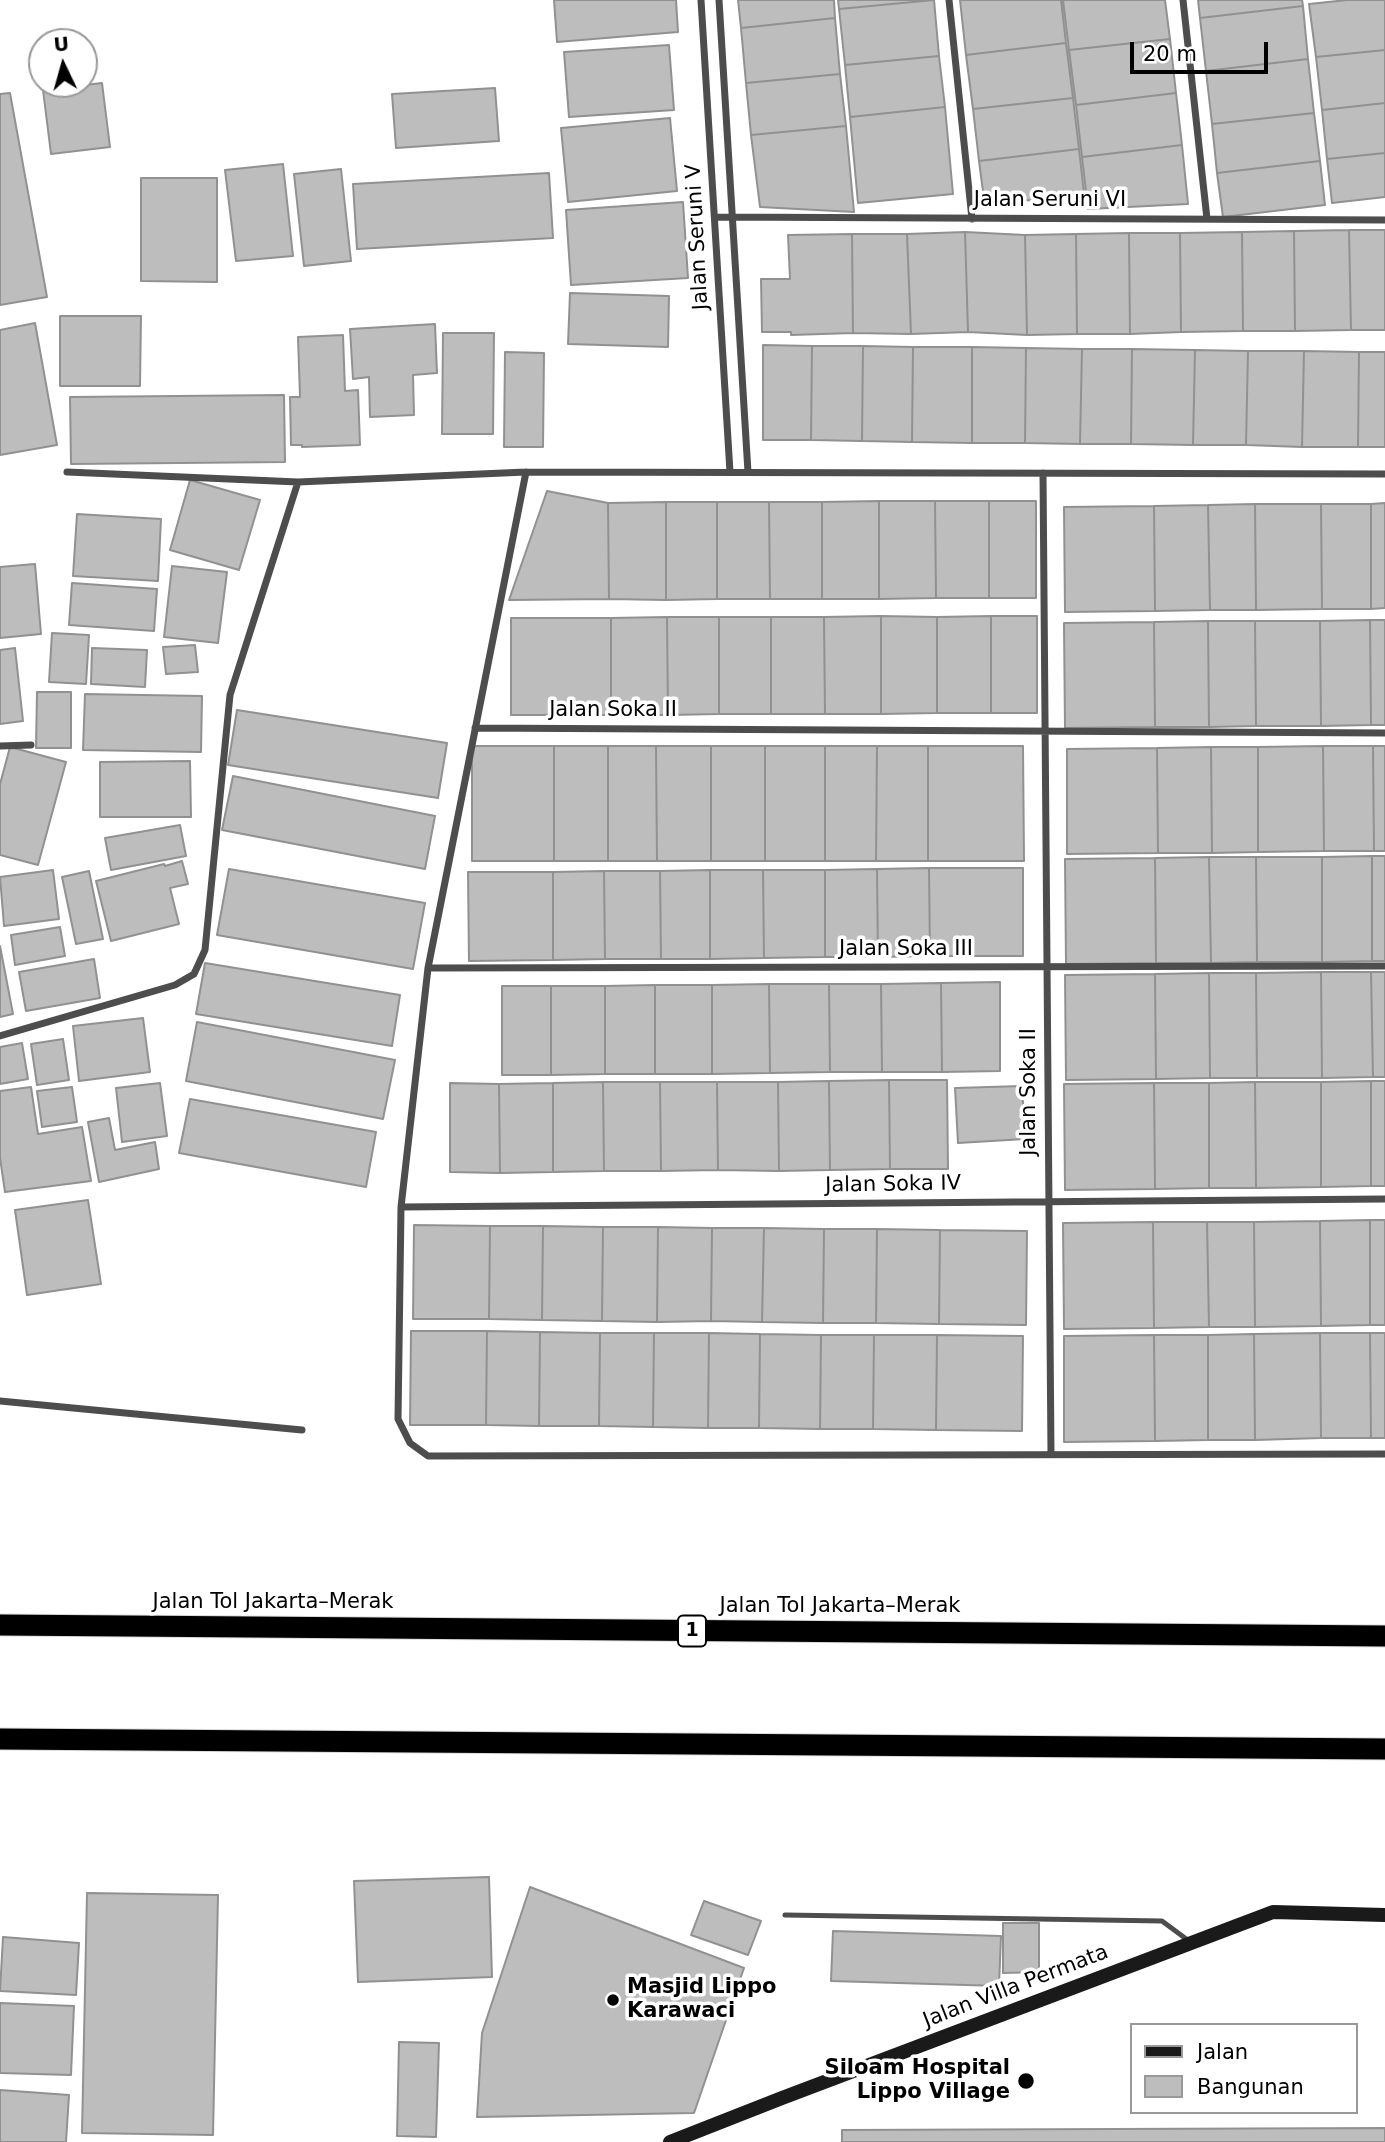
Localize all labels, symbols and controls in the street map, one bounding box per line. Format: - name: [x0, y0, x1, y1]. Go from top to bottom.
- north arrow: [28, 28, 98, 98]
- scale bar: [1133, 28, 1271, 72]
- text: U: [53, 32, 70, 56]
- text: 20 m: [1143, 42, 1197, 66]
- street label: Jalan Seruni V: [682, 163, 714, 311]
- street label: Jalan Seruni VI: [974, 188, 1126, 214]
- street label: Jalan Soka II: [549, 698, 677, 724]
- street label: Jalan Soka III: [839, 937, 973, 963]
- street label: Jalan Soka II: [1017, 1028, 1043, 1156]
- street label: Jalan Soka IV: [825, 1171, 961, 1199]
- street label: Jalan Tol Jakarta–Merak: [152, 1590, 394, 1616]
- street label: Jalan Tol Jakarta–Merak: [719, 1594, 961, 1620]
- road number: 1: [678, 1616, 706, 1646]
- street label: Jalan Villa Permata: [920, 1940, 1112, 2034]
- place label: Masjid Lippo Karawaci: [627, 1975, 776, 2025]
- marker: Masjid Lippo Karawaci: [605, 1992, 621, 2008]
- legend: [1130, 2023, 1357, 2114]
- text: Jalan: [1197, 2040, 1248, 2064]
- place label: Siloam Hospital Lippo Village: [825, 2056, 1010, 2106]
- marker: Siloam Hospital Lippo Village: [1016, 2071, 1036, 2091]
- text: Bangunan: [1197, 2075, 1304, 2099]

